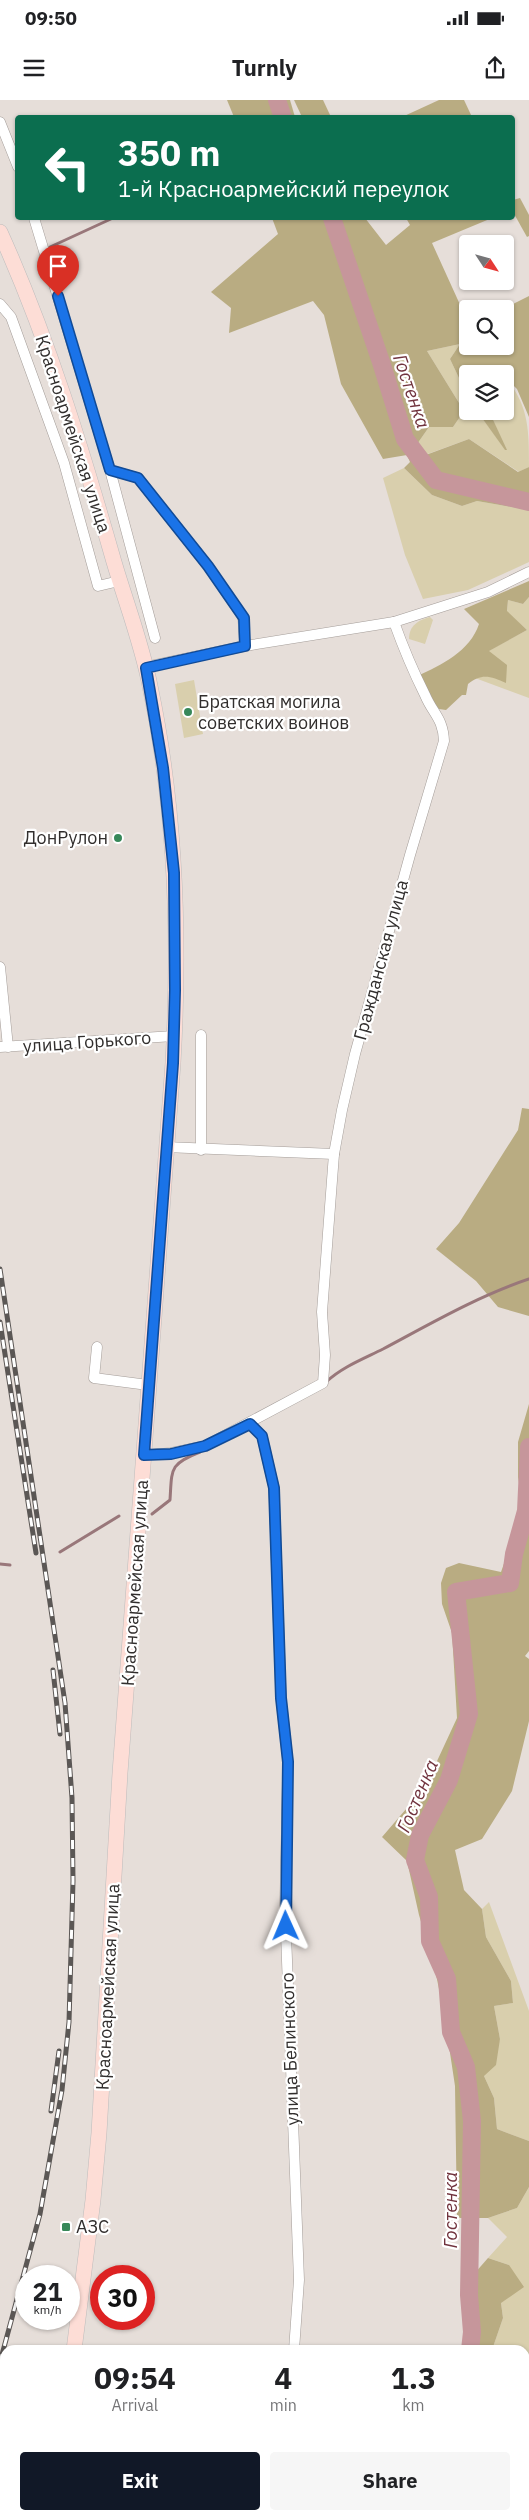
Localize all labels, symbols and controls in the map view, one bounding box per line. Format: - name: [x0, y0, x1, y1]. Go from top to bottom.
- text: 09:50: [25, 6, 77, 30]
- text: Turnly: [232, 53, 297, 82]
- icon: menu: [20, 54, 48, 82]
- icon: share: [481, 54, 509, 82]
- text: 350 m: [118, 130, 221, 176]
- icon: left: [35, 135, 100, 200]
- text: 1-й Красноармейский переулок: [118, 174, 449, 203]
- north arrow: [459, 235, 514, 290]
- map controls: [459, 235, 514, 420]
- pin: [37, 245, 79, 296]
- icon: arrive: [44, 252, 72, 280]
- button: search: [459, 300, 514, 355]
- street label: Красноармейская улица: [31, 332, 116, 536]
- water label: Гостенка: [388, 351, 436, 431]
- button: layers: [459, 365, 514, 420]
- place label: Братская могила советских воинов: [198, 690, 349, 734]
- marker: Братская могила советских воинов: [182, 706, 194, 718]
- place label: ДонРулон: [24, 826, 108, 849]
- marker: ДонРулон: [112, 832, 124, 844]
- street label: Гражданская улица: [348, 877, 413, 1043]
- street label: улица Горького: [22, 1026, 152, 1057]
- street label: Красноармейская улица: [116, 1479, 153, 1687]
- water label: Гостенка: [391, 1756, 443, 1836]
- street label: Красноармейская улица: [91, 1883, 124, 2091]
- position arrow: [259, 1899, 311, 1951]
- street label: улица Белинского: [275, 1972, 304, 2126]
- water label: Гостенка: [438, 2172, 462, 2248]
- place label: АЗС: [76, 2215, 109, 2238]
- marker: АЗС: [60, 2221, 72, 2233]
- speed limit sign: 30: [90, 2265, 155, 2330]
- text: 21: [32, 2275, 63, 2308]
- text: km/h: [33, 2302, 62, 2317]
- text: 09:54: [94, 2358, 176, 2397]
- text: 4: [274, 2358, 292, 2397]
- text: 1.3: [391, 2358, 436, 2397]
- text: Arrival: [112, 2395, 158, 2415]
- text: min: [270, 2395, 297, 2415]
- text: km: [402, 2395, 425, 2415]
- button: Exit: [20, 2452, 260, 2510]
- button: Share: [270, 2452, 510, 2510]

